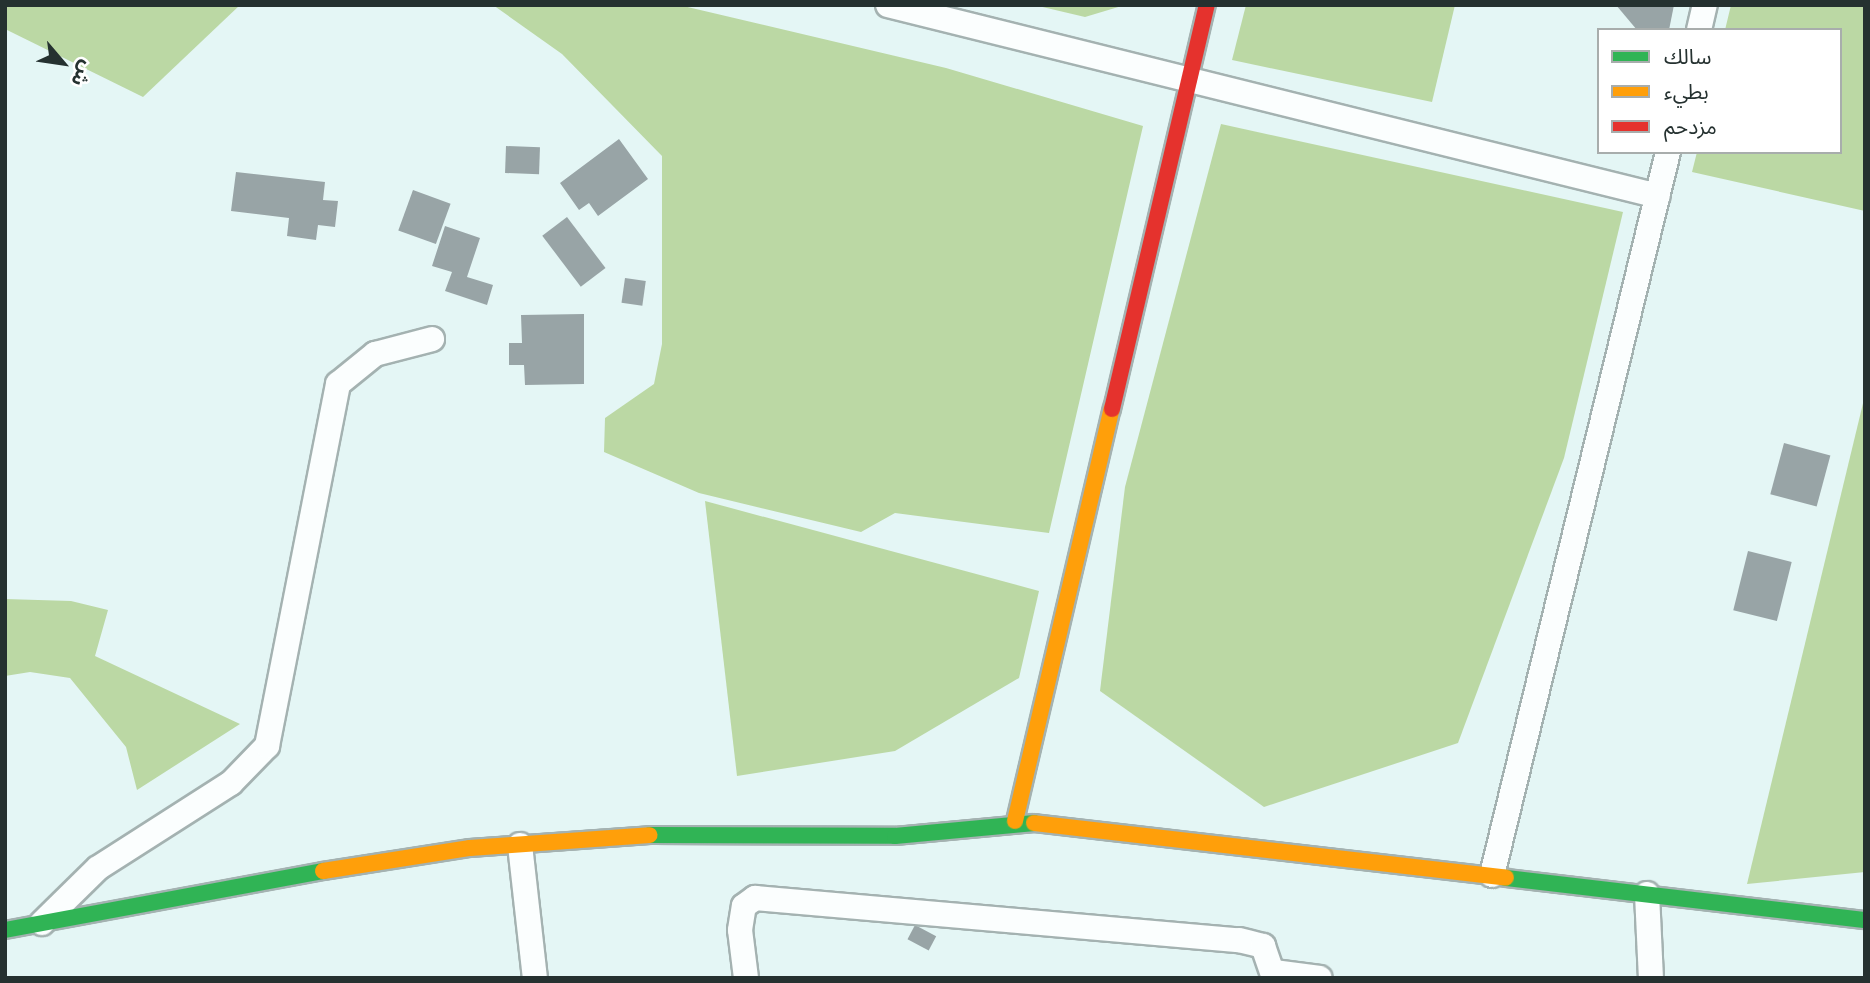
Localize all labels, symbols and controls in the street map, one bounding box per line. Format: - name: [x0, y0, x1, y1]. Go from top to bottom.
- north arrow: [28, 28, 98, 98]
- legend: [1597, 28, 1842, 154]
- text: سالك: [1664, 47, 1711, 68]
- text: ش: [67, 57, 96, 89]
- text: بطيء: [1664, 82, 1709, 103]
- text: مزدحم: [1664, 117, 1717, 138]

